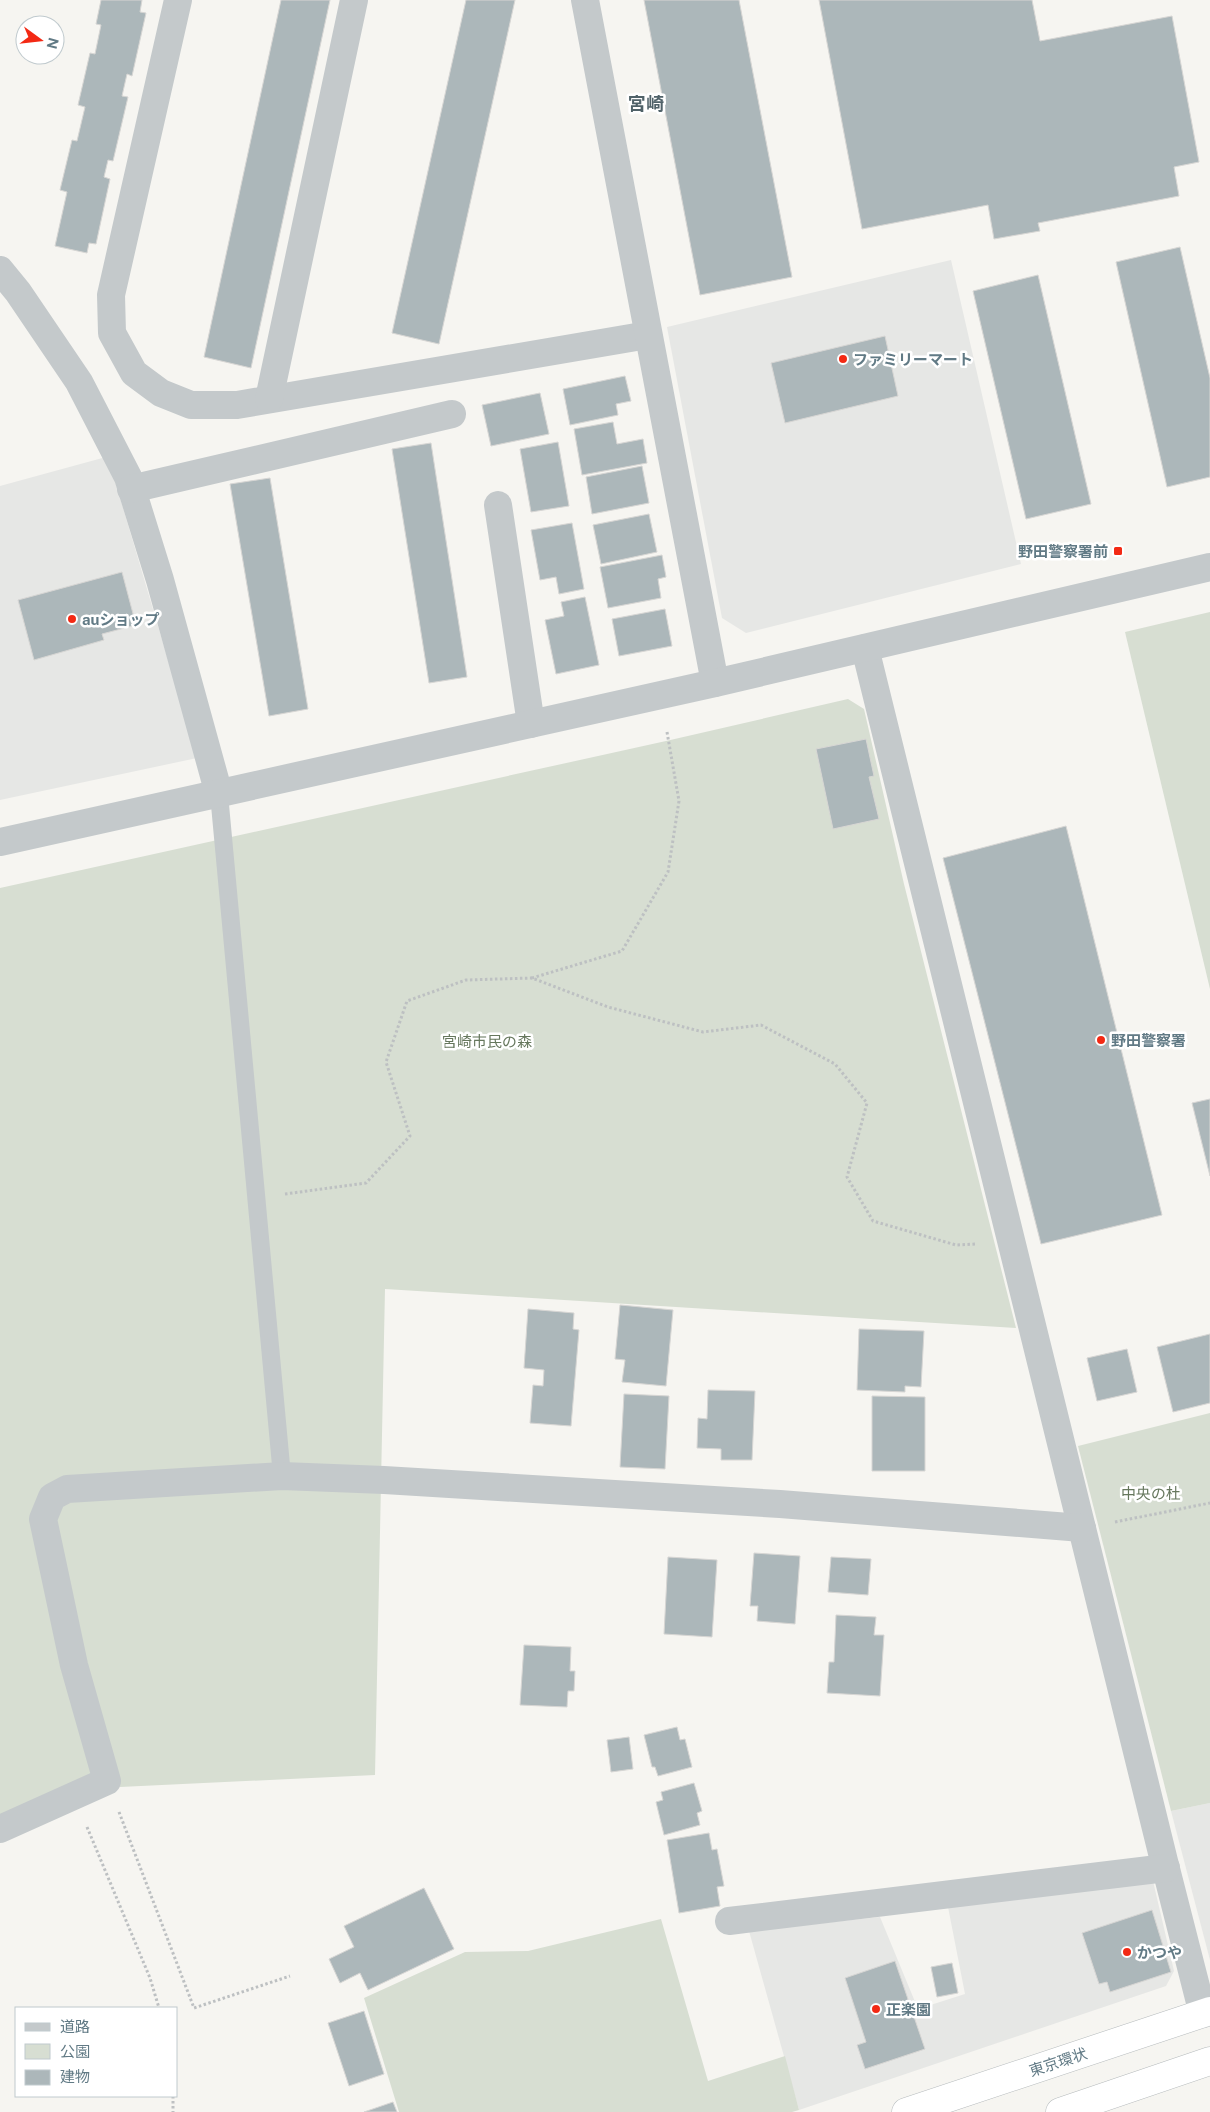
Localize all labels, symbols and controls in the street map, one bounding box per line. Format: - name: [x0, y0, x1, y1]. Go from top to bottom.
- north arrow: [15, 15, 65, 65]
- text: N: [43, 36, 62, 51]
- district label: 宮崎: [628, 93, 664, 114]
- place label: ファミリーマート: [853, 351, 973, 368]
- marker: ファミリーマート: [837, 353, 849, 365]
- place label: 野田警察署前: [1018, 543, 1108, 560]
- marker: 野田警察署前: [1112, 545, 1124, 557]
- place label: auショップ: [82, 611, 159, 628]
- marker: auショップ: [66, 613, 78, 625]
- place label: 野田警察署: [1111, 1032, 1186, 1049]
- park label: 宮崎市民の森: [442, 1033, 532, 1050]
- marker: 野田警察署: [1095, 1034, 1107, 1046]
- park label: 中央の杜: [1121, 1485, 1181, 1502]
- place label: かつや: [1137, 1944, 1182, 1961]
- marker: かつや: [1121, 1946, 1133, 1958]
- place label: 正楽園: [886, 2001, 931, 2018]
- marker: 正楽園: [870, 2003, 882, 2015]
- legend: [15, 2007, 178, 2097]
- text: 道路: [60, 2018, 90, 2035]
- text: 公園: [60, 2043, 90, 2060]
- street label: 東京環状: [1027, 2045, 1089, 2079]
- text: 建物: [60, 2068, 90, 2085]

